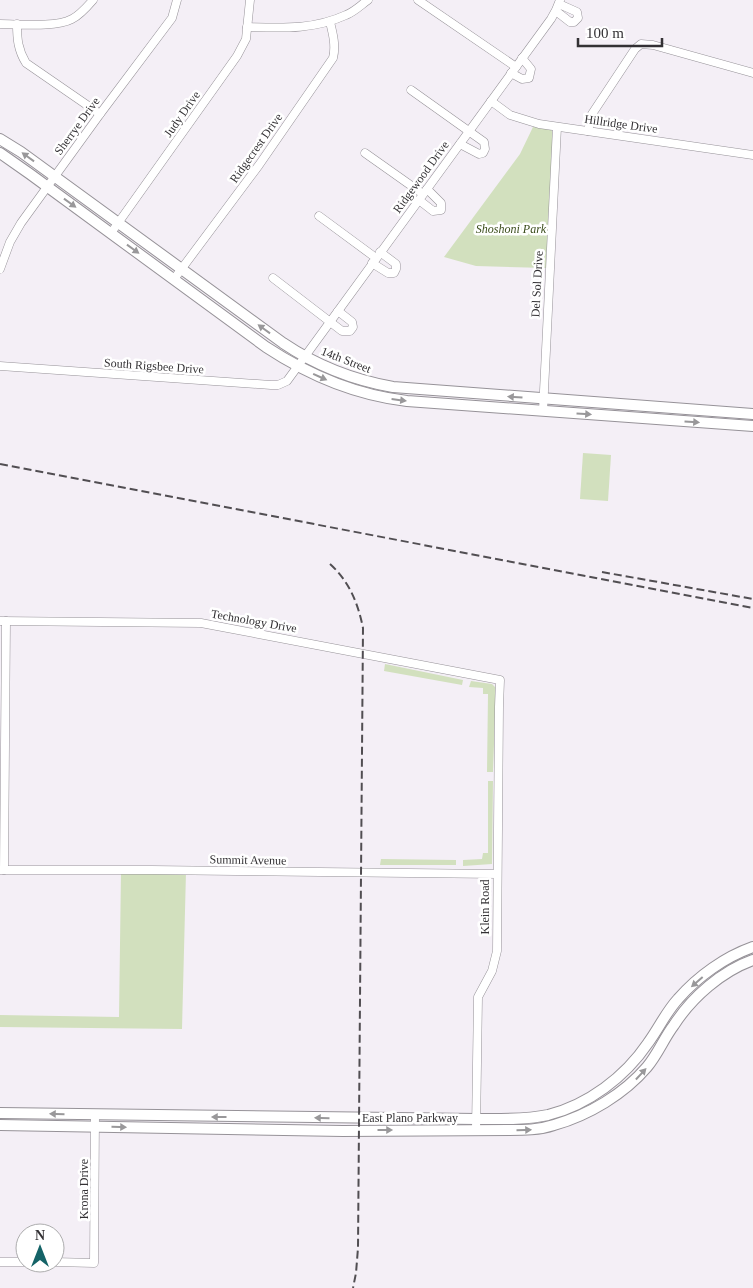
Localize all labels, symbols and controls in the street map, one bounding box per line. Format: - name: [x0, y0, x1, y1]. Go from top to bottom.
- scale bar: [578, 15, 662, 47]
- text: 100 m: [586, 25, 624, 41]
- street label: Judy Drive: [161, 88, 203, 140]
- street label: Sherrye Drive: [51, 95, 103, 157]
- street label: Ridgecrest Drive: [227, 111, 285, 185]
- street label: Hillridge Drive: [584, 112, 658, 136]
- street label: Ridgewood Drive: [390, 138, 452, 216]
- one-way arrow: [21, 152, 35, 162]
- one-way arrow: [63, 198, 77, 208]
- park label: Shoshoni Park: [476, 222, 547, 236]
- one-way arrow: [127, 244, 140, 254]
- street label: Del Sol Drive: [528, 250, 546, 318]
- one-way arrow: [257, 324, 271, 334]
- street label: 14th Street: [319, 344, 374, 376]
- street label: South Rigsbee Drive: [104, 356, 204, 376]
- one-way arrow: [313, 374, 327, 382]
- one-way arrow: [507, 392, 523, 400]
- one-way arrow: [391, 396, 407, 404]
- one-way arrow: [577, 411, 593, 419]
- one-way arrow: [684, 418, 700, 426]
- street label: Technology Drive: [210, 607, 298, 635]
- street label: Summit Avenue: [209, 852, 287, 868]
- street label: Klein Road: [478, 880, 492, 935]
- one-way arrow: [690, 976, 703, 987]
- one-way arrow: [635, 1068, 646, 1080]
- one-way arrow: [48, 1110, 64, 1118]
- street label: East Plano Parkway: [362, 1111, 458, 1125]
- one-way arrow: [211, 1113, 227, 1121]
- one-way arrow: [314, 1114, 330, 1122]
- one-way arrow: [111, 1123, 127, 1131]
- one-way arrow: [517, 1125, 533, 1133]
- one-way arrow: [377, 1126, 393, 1134]
- street label: Krona Drive: [77, 1159, 91, 1219]
- north arrow: [15, 1223, 65, 1273]
- text: N: [35, 1228, 45, 1243]

